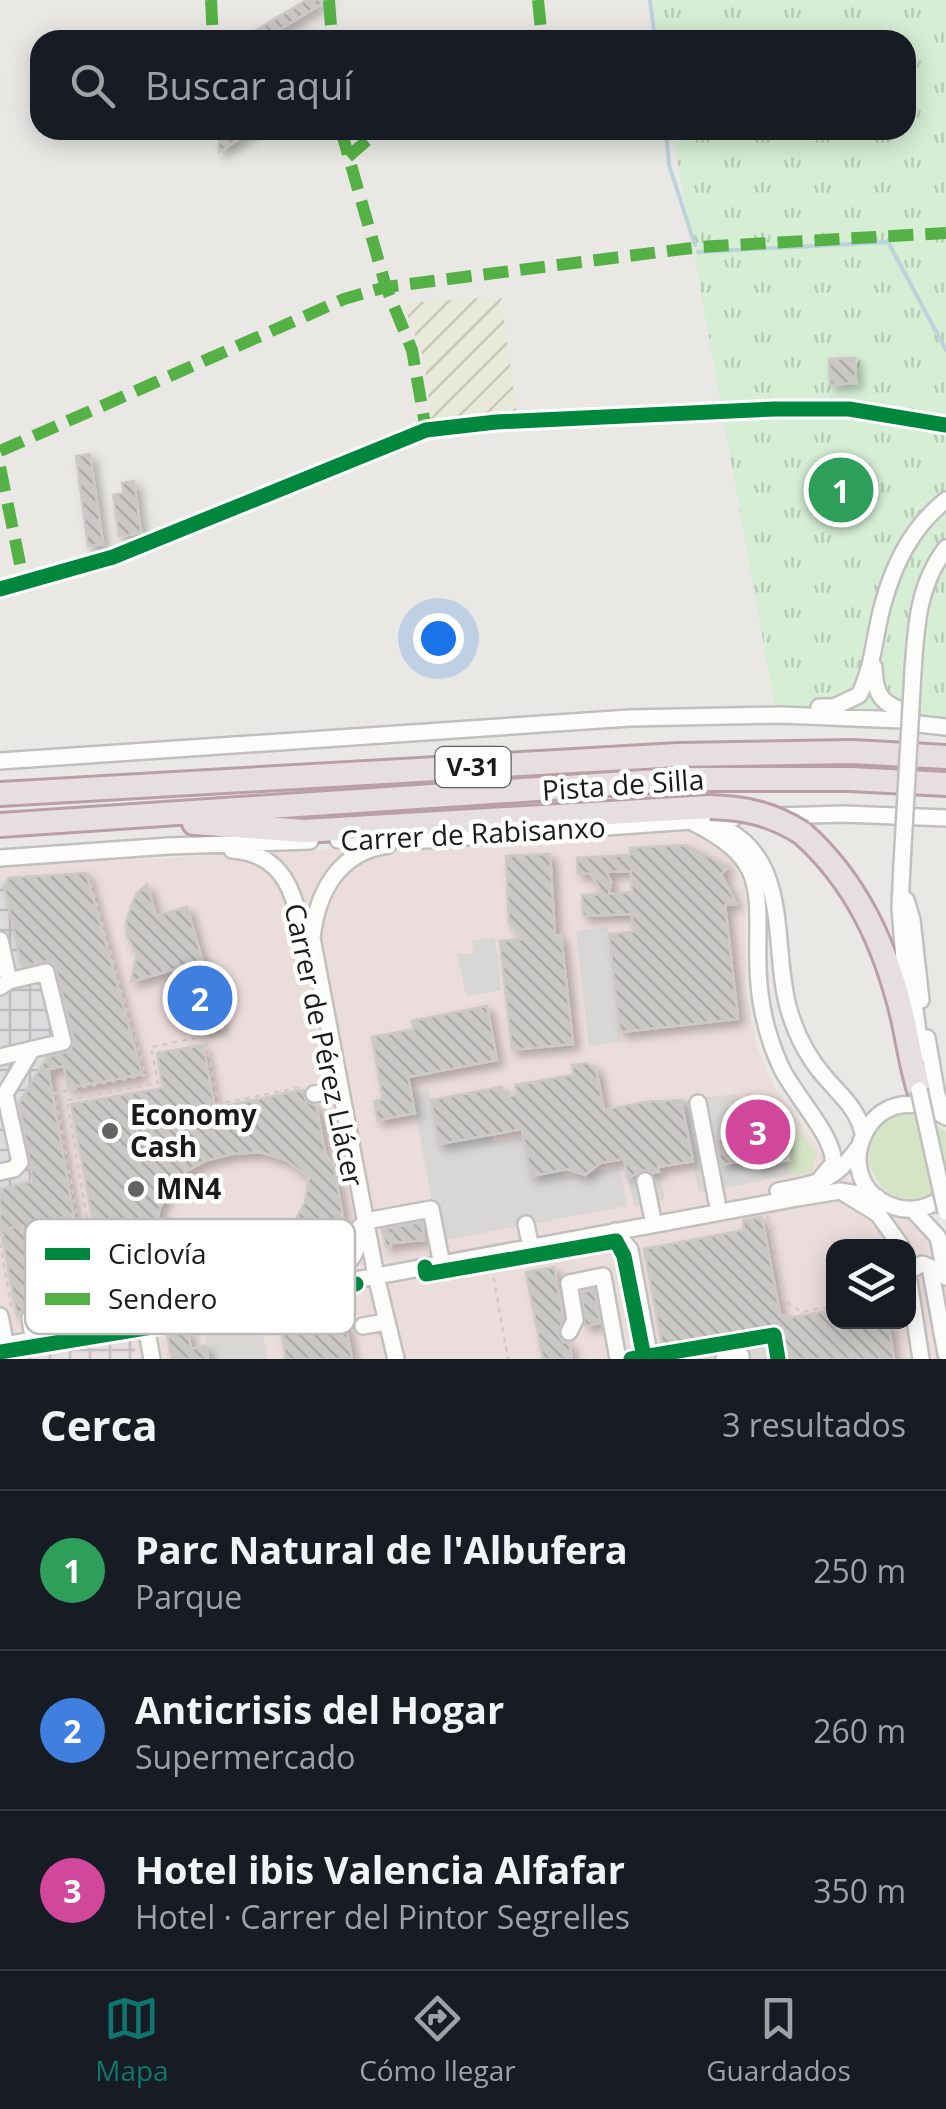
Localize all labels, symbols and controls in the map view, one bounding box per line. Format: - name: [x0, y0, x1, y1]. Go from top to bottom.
- search box: [30, 30, 916, 140]
- icon: search: [65, 58, 120, 113]
- text: Buscar aquí: [145, 59, 353, 111]
- pin: 1: [808, 452, 874, 528]
- your location: [413, 613, 464, 664]
- road number: V-31: [436, 747, 510, 787]
- street label: Pista de Silla: [541, 759, 705, 809]
- street label: Carrer de Rabisanxo: [340, 807, 606, 859]
- street label: Carrer de Pérez Llácer: [276, 900, 374, 1190]
- pin: 2: [168, 960, 232, 1036]
- pin: 3: [726, 1094, 790, 1170]
- place label: Economy Cash: [130, 1095, 257, 1165]
- marker: Economy Cash: [99, 1120, 121, 1142]
- place label: MN4: [156, 1169, 221, 1207]
- marker: MN4: [125, 1178, 147, 1200]
- legend: [25, 1219, 355, 1334]
- text: Ciclovía: [108, 1234, 207, 1272]
- map controls: [826, 1239, 916, 1329]
- button: layers: [826, 1239, 916, 1329]
- text: Sendero: [108, 1279, 217, 1317]
- text: Cerca: [40, 1396, 158, 1453]
- text: 3 resultados: [722, 1403, 906, 1446]
- text: Parc Natural de l'Albufera: [135, 1523, 628, 1575]
- text: 1: [63, 1549, 82, 1592]
- text: 250 m: [813, 1549, 906, 1592]
- text: Parque: [135, 1575, 242, 1618]
- text: Anticrisis del Hogar: [135, 1683, 504, 1735]
- text: 2: [63, 1709, 82, 1752]
- text: 260 m: [813, 1709, 906, 1752]
- text: Supermercado: [135, 1735, 355, 1778]
- text: Hotel ibis Valencia Alfafar: [135, 1843, 625, 1895]
- text: 3: [63, 1869, 82, 1912]
- text: 350 m: [813, 1869, 906, 1912]
- text: Hotel · Carrer del Pintor Segrelles: [135, 1895, 630, 1938]
- tab: Mapa: [95, 1991, 169, 2089]
- tab: Cómo llegar: [359, 1991, 516, 2089]
- tab: Guardados: [706, 1991, 851, 2089]

